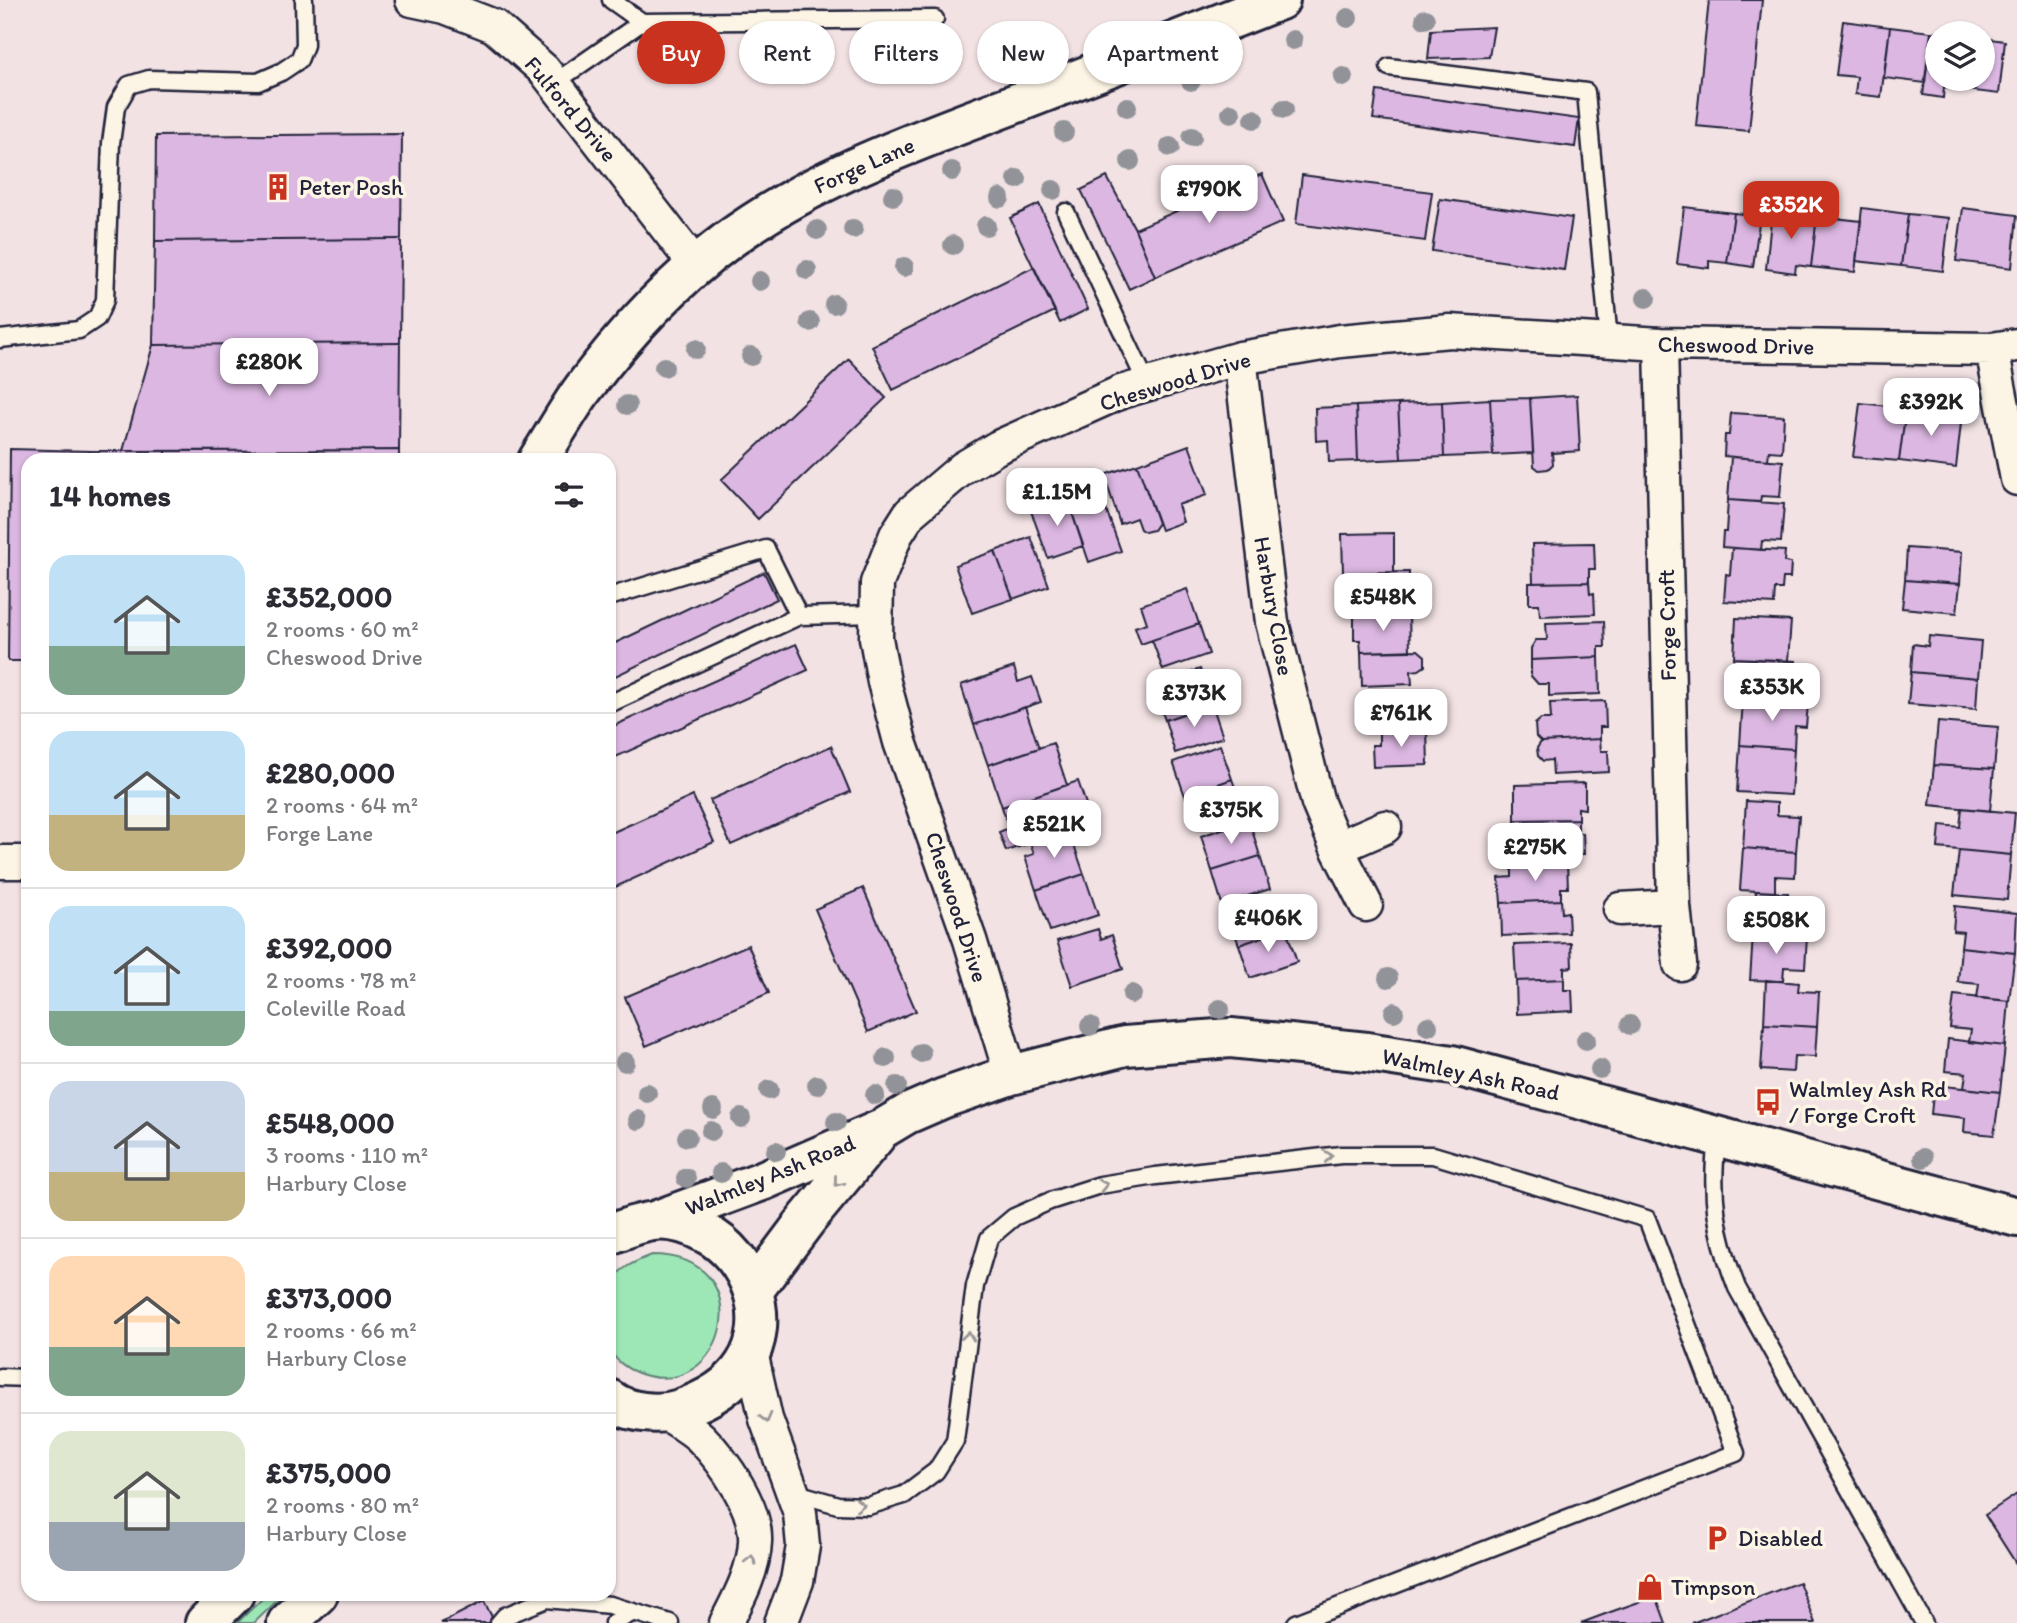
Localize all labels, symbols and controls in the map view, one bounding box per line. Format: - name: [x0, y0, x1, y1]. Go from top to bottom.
- chip: Buy: [637, 21, 725, 84]
- chip: Rent: [739, 21, 835, 84]
- chip: Filters: [849, 21, 963, 84]
- chip: New: [977, 21, 1069, 84]
- chip: Apartment: [1083, 21, 1243, 84]
- map controls: [1925, 21, 1995, 91]
- button: layers: [1925, 21, 1995, 91]
- street label: Fulford Drive: [519, 50, 623, 168]
- street label: Forge Lane: [809, 130, 919, 200]
- pin: £790K: [1160, 166, 1258, 225]
- building icon: Peter Posh: [263, 172, 293, 202]
- place label: Peter Posh: [299, 173, 404, 201]
- text: £790K: [1177, 174, 1241, 202]
- pin: £352K: [1742, 182, 1840, 241]
- text: £352K: [1759, 190, 1823, 218]
- street label: Cheswood Drive: [1657, 330, 1815, 360]
- pin: £280K: [220, 338, 318, 398]
- street label: Cheswood Drive: [1096, 345, 1254, 417]
- text: £280K: [236, 347, 302, 375]
- pin: £392K: [1882, 378, 1980, 438]
- text: £392K: [1899, 387, 1963, 415]
- pin: £1.15M: [1000, 468, 1114, 528]
- icon: filters: [550, 476, 588, 514]
- text: 14 homes: [49, 477, 171, 514]
- text: £1.15M: [1022, 477, 1092, 505]
- street label: Harbury Close: [1248, 534, 1300, 678]
- street label: Forge Croft: [1652, 569, 1682, 681]
- pin: £548K: [1334, 574, 1432, 633]
- text: £352,000: [266, 578, 392, 615]
- text: £548K: [1350, 582, 1416, 610]
- icon: home: [105, 583, 189, 667]
- text: 2 rooms · 60 m²: [266, 615, 419, 643]
- text: Cheswood Drive: [266, 643, 423, 671]
- pin: £353K: [1723, 664, 1821, 723]
- pin: £373K: [1145, 670, 1243, 729]
- text: £353K: [1740, 672, 1804, 700]
- text: £373K: [1162, 678, 1226, 706]
- pin: £761K: [1352, 690, 1450, 749]
- text: £761K: [1370, 698, 1432, 726]
- text: £280,000: [266, 754, 395, 791]
- icon: home: [105, 759, 189, 843]
- pin: £375K: [1182, 786, 1280, 846]
- text: 2 rooms · 64 m²: [266, 791, 418, 819]
- text: £375K: [1199, 795, 1263, 823]
- pin: £521K: [1005, 800, 1103, 860]
- text: £521K: [1023, 809, 1085, 837]
- text: Forge Lane: [266, 819, 373, 847]
- pin: £275K: [1486, 824, 1584, 883]
- street label: Cheswood Drive: [919, 828, 995, 986]
- text: £275K: [1504, 832, 1566, 860]
- pin: £406K: [1219, 894, 1317, 954]
- pin: £508K: [1727, 897, 1825, 956]
- text: £406K: [1234, 903, 1302, 931]
- text: £508K: [1743, 905, 1809, 933]
- text: £392,000: [266, 929, 392, 966]
- icon: home: [105, 934, 189, 1018]
- text: 2 rooms · 78 m²: [266, 966, 416, 994]
- text: Coleville Road: [266, 994, 405, 1022]
- street label: Walmley Ash Road: [1379, 1041, 1563, 1107]
- place label: Walmley Ash Rd / Forge Croft: [1789, 1075, 1947, 1129]
- bus stop icon: Walmley Ash Rd / Forge Croft: [1753, 1087, 1783, 1117]
- text: £548,000: [266, 1104, 395, 1141]
- icon: home: [105, 1109, 189, 1193]
- street label: Walmley Ash Road: [681, 1128, 860, 1222]
- text: 3 rooms · 110 m²: [266, 1141, 428, 1169]
- one-way arrow: [1322, 1149, 1334, 1164]
- text: Harbury Close: [266, 1169, 407, 1197]
- one-way arrow: [834, 1173, 846, 1186]
- one-way arrow: [1097, 1179, 1109, 1194]
- text: £373,000: [266, 1279, 392, 1316]
- icon: home: [105, 1284, 189, 1368]
- text: 2 rooms · 66 m²: [266, 1316, 417, 1344]
- one-way arrow: [961, 1330, 976, 1342]
- text: Harbury Close: [266, 1344, 407, 1372]
- one-way arrow: [758, 1412, 773, 1424]
- text: £375,000: [266, 1454, 392, 1491]
- icon: home: [105, 1459, 189, 1543]
- text: 2 rooms · 80 m²: [266, 1491, 419, 1519]
- one-way arrow: [855, 1497, 865, 1513]
- text: Harbury Close: [266, 1519, 407, 1547]
- parking icon: Disabled: [1702, 1523, 1732, 1553]
- place label: Disabled: [1738, 1524, 1823, 1552]
- one-way arrow: [743, 1554, 758, 1566]
- shop icon: Timpson: [1635, 1572, 1665, 1602]
- place label: Timpson: [1671, 1573, 1756, 1601]

